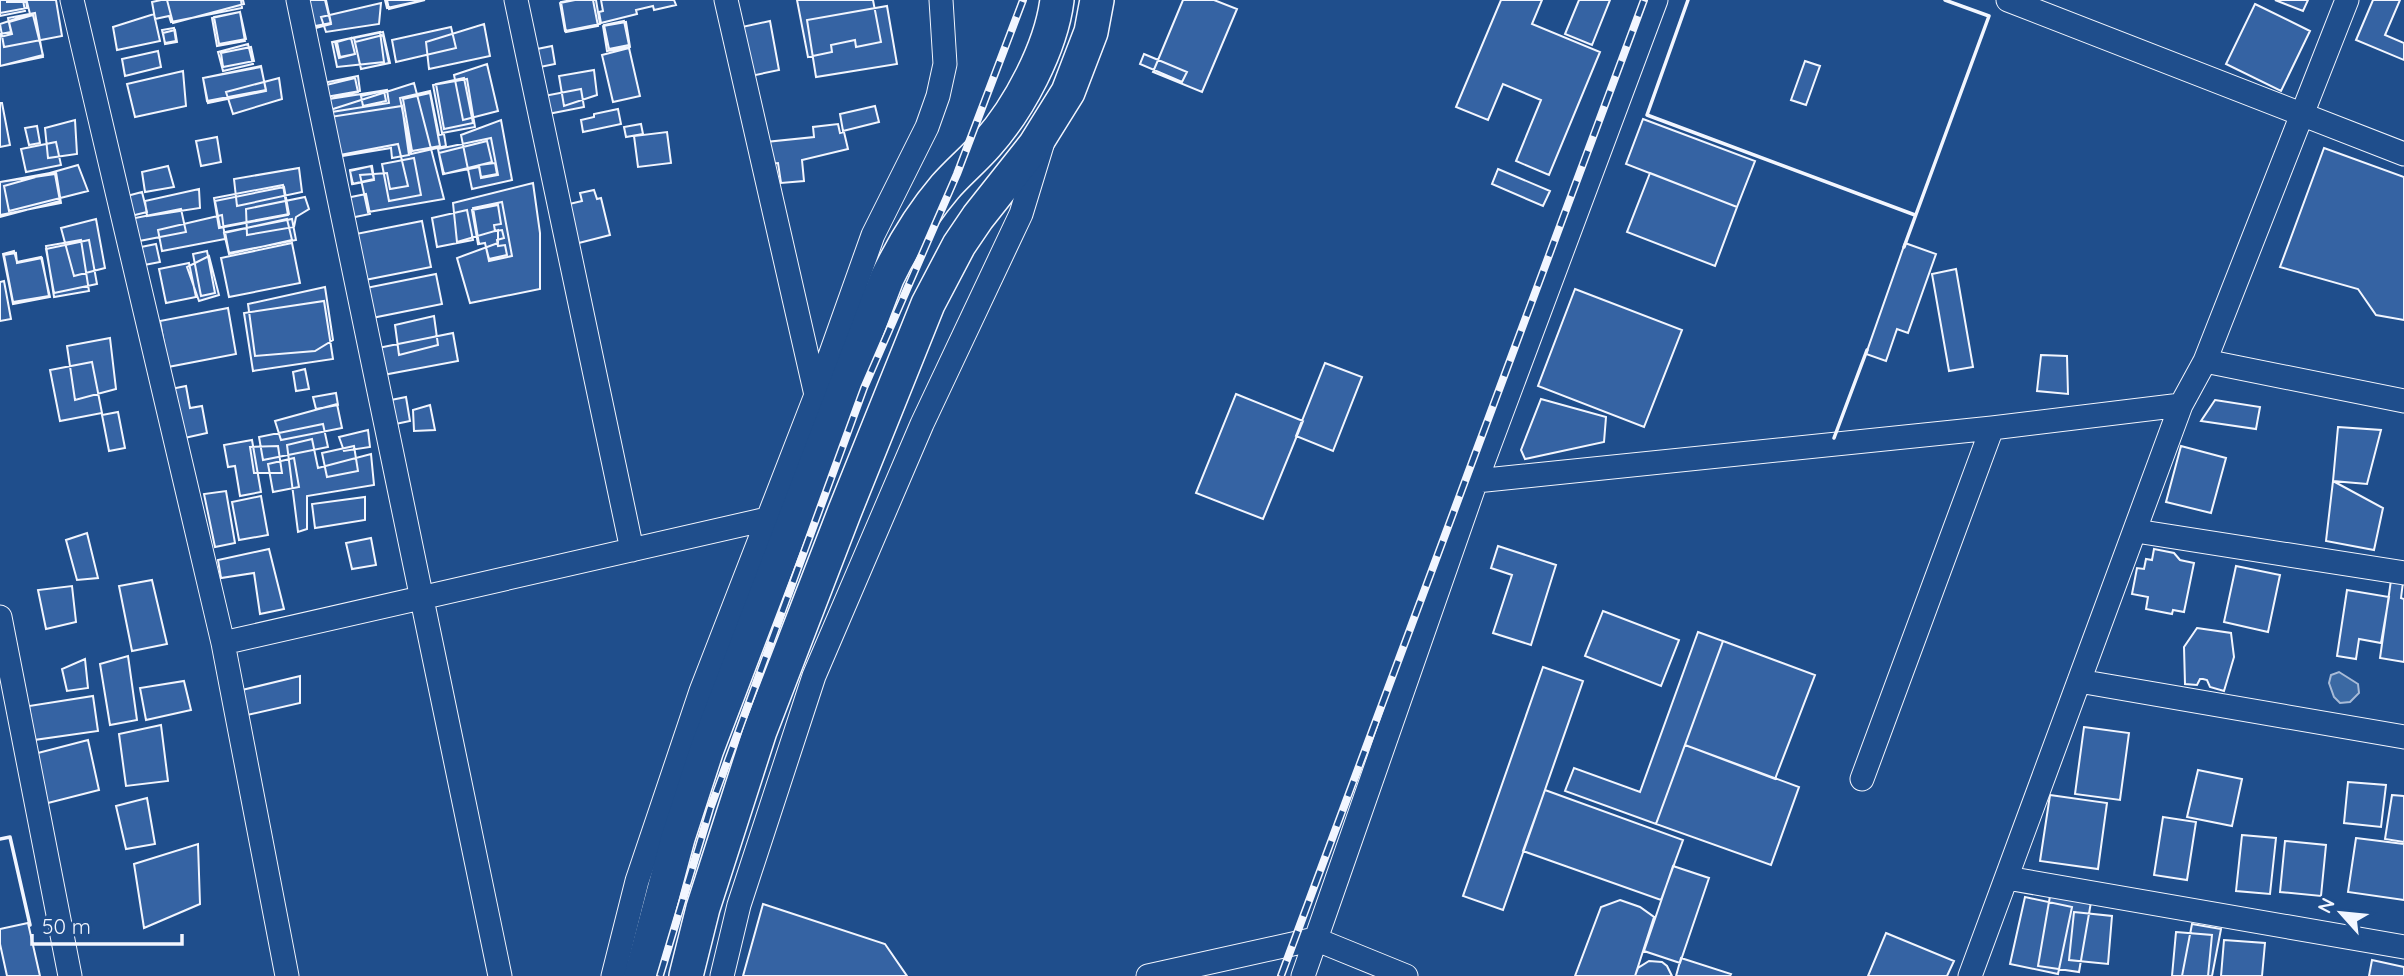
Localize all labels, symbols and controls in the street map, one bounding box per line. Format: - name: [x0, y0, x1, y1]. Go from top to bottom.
- north arrow: [2306, 878, 2376, 948]
- text: N: [2312, 894, 2340, 917]
- scale bar: [32, 902, 182, 946]
- text: 50 m: [42, 913, 91, 939]

